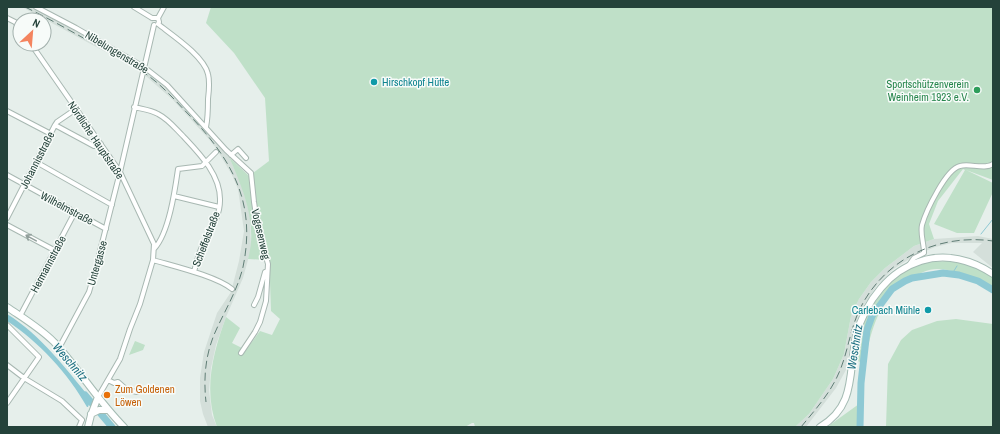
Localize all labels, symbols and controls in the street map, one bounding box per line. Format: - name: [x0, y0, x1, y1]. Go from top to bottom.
- north arrow: [12, 12, 52, 52]
- text: N: [30, 15, 42, 31]
- street label: Nibelungenstraße: [83, 28, 151, 76]
- place label: Hirschkopf Hütte: [382, 75, 449, 89]
- marker: Hirschkopf Hütte: [369, 77, 379, 87]
- place label: Sportschützenverein Weinheim 1923 e.V.: [886, 77, 969, 104]
- marker: Sportschützenverein Weinheim 1923 e.V.: [972, 85, 982, 95]
- street label: Nördliche Hauptstraße: [65, 98, 127, 182]
- street label: Johannisstraße: [17, 129, 57, 191]
- street label: Wilhelmstraße: [38, 188, 96, 228]
- street label: Vogesenweg: [248, 207, 274, 261]
- street label: Scheffelstraße: [189, 209, 223, 269]
- one-way arrow: [25, 233, 37, 241]
- street label: Hermannstraße: [27, 233, 69, 295]
- street label: Untergasse: [84, 239, 110, 287]
- place label: Carlebach Mühle: [852, 303, 920, 317]
- marker: Carlebach Mühle: [923, 305, 933, 315]
- water label: Weschnitz: [844, 323, 866, 371]
- water label: Weschnitz: [49, 339, 91, 385]
- place label: Zum Goldenen Löwen: [115, 382, 175, 409]
- marker: Zum Goldenen Löwen: [102, 390, 112, 400]

